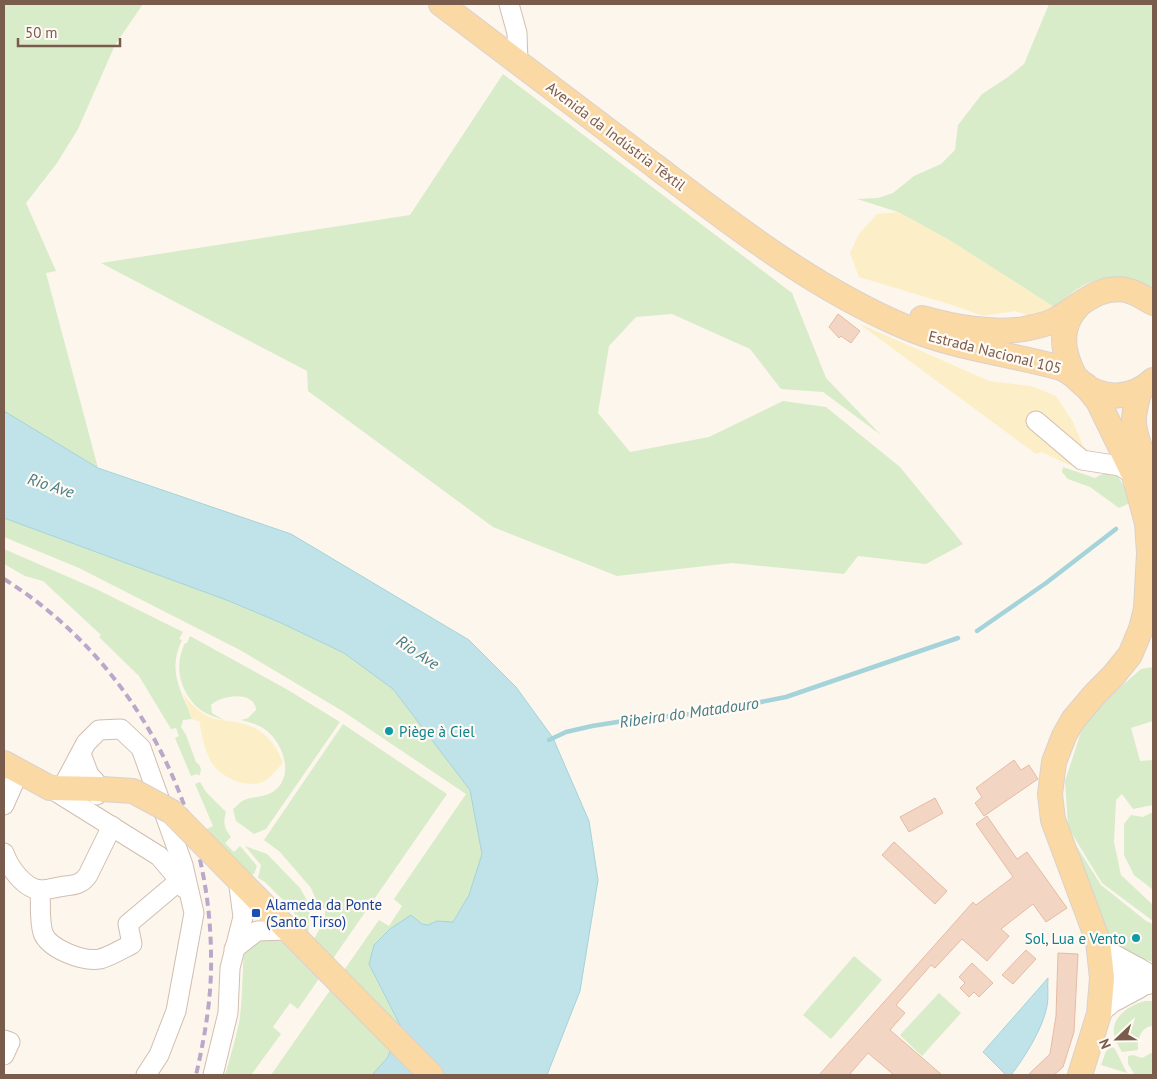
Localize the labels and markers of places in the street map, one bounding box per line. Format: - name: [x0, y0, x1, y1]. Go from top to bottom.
- place label: Piège à Ciel: [399, 722, 475, 741]
- marker: Piège à Ciel: [383, 725, 395, 737]
- place label: Alameda da Ponte (Santo Tirso): [266, 895, 382, 931]
- marker: Alameda da Ponte (Santo Tirso): [250, 907, 262, 919]
- place label: Sol, Lua e Vento: [1025, 929, 1126, 948]
- marker: Sol, Lua e Vento: [1130, 932, 1142, 944]

